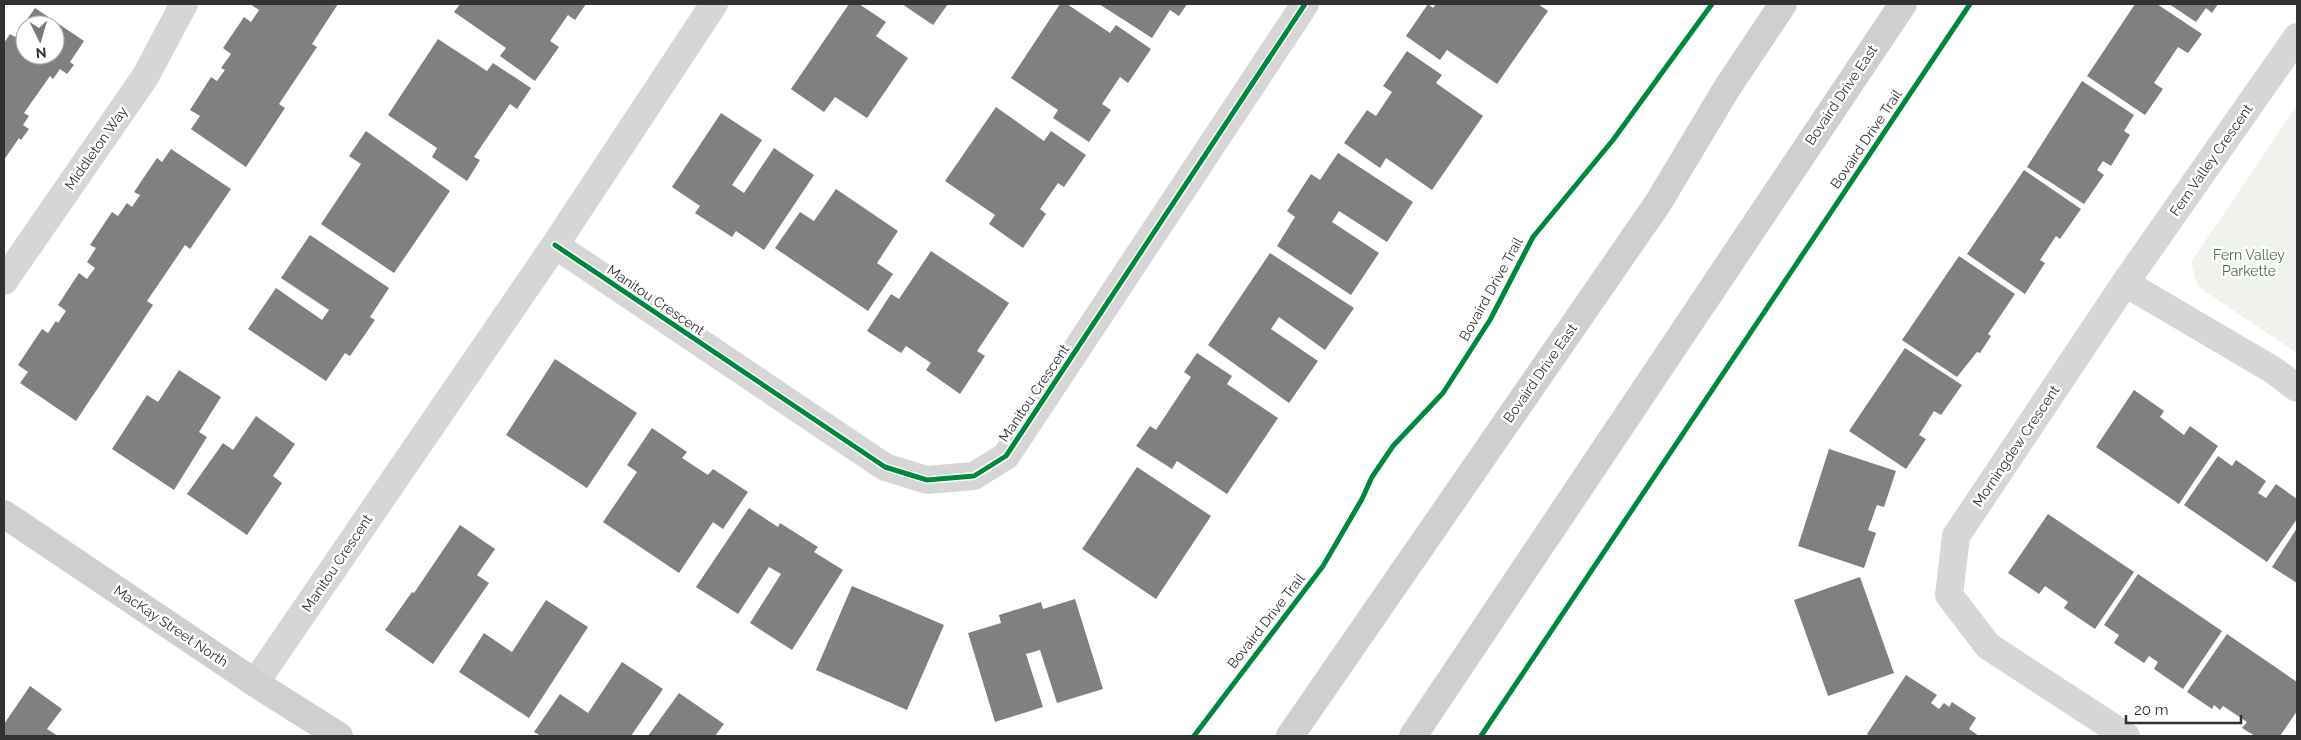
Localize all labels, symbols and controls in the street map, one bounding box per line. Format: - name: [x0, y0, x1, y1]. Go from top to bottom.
- north arrow: [15, 15, 65, 65]
- street label: Bovaird Drive East: [1802, 42, 1880, 148]
- text: N: [35, 45, 47, 61]
- street label: Bovaird Drive Trail: [1827, 86, 1905, 191]
- street label: Fern Valley Crescent: [2166, 101, 2256, 219]
- street label: Middleton Way: [61, 103, 131, 193]
- street label: Bovaird Drive Trail: [1456, 234, 1526, 343]
- park label: Fern Valley Parkette: [2213, 247, 2285, 279]
- street label: Manitou Crescent: [604, 262, 708, 339]
- street label: Bovaird Drive East: [1500, 320, 1580, 425]
- street label: Manitou Crescent: [996, 341, 1073, 445]
- street label: Morningdew Crescent: [1969, 382, 2063, 510]
- street label: Manitou Crescent: [299, 511, 376, 615]
- street label: Bovaird Drive Trail: [1224, 570, 1308, 671]
- street label: MacKay Street North: [111, 582, 231, 670]
- scale bar: [2126, 692, 2241, 724]
- text: 20 m: [2134, 701, 2169, 719]

